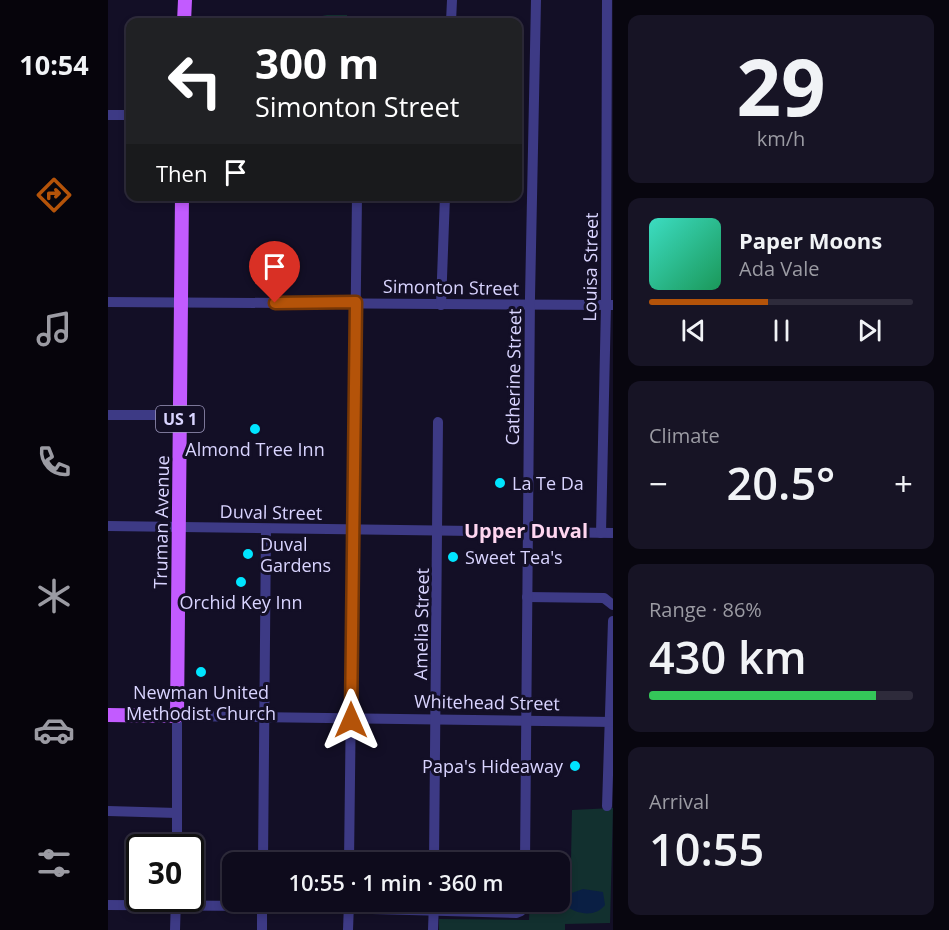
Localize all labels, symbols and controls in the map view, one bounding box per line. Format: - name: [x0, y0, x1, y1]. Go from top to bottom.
- text: 29: [736, 33, 826, 139]
- text: 300 m: [255, 34, 379, 91]
- icon: left: [156, 42, 234, 120]
- text: 10:54: [19, 46, 89, 83]
- text: Simonton Street: [255, 88, 459, 125]
- text: km/h: [757, 125, 805, 152]
- icon: arrive: [219, 156, 252, 189]
- text: Then: [156, 158, 207, 188]
- icon: directions: [33, 174, 75, 216]
- street label: Louisa Street: [577, 212, 603, 322]
- text: Paper Moons: [739, 225, 882, 255]
- pin: [249, 241, 300, 303]
- icon: arrive: [258, 250, 291, 283]
- text: Ada Vale: [739, 255, 820, 282]
- street label: Simonton Street: [383, 274, 519, 300]
- icon: music: [33, 308, 75, 350]
- street label: Catherine Street: [500, 308, 526, 446]
- icon: previous: [677, 314, 710, 347]
- icon: pause: [765, 314, 798, 347]
- icon: next: [853, 314, 886, 347]
- road number: US 1: [156, 406, 204, 432]
- marker: Almond Tree Inn: [248, 422, 262, 436]
- text: Climate: [649, 422, 720, 449]
- place label: Almond Tree Inn: [185, 437, 325, 461]
- icon: phone: [33, 441, 75, 483]
- text: 20.5°: [727, 452, 835, 513]
- street label: Truman Avenue: [148, 455, 174, 589]
- text: −: [649, 461, 668, 506]
- text: +: [894, 461, 913, 506]
- place label: La Te Da: [512, 471, 584, 495]
- marker: La Te Da: [493, 476, 507, 490]
- street label: Duval Street: [220, 499, 322, 525]
- district label: Upper Duval: [464, 517, 588, 544]
- place label: Duval Gardens: [260, 532, 331, 577]
- place label: Sweet Tea's: [465, 545, 563, 569]
- marker: Duval Gardens: [241, 547, 255, 561]
- marker: Sweet Tea's: [446, 550, 460, 564]
- street label: Amelia Street: [408, 568, 434, 680]
- icon: climate: [33, 575, 75, 617]
- marker: Orchid Key Inn: [234, 575, 248, 589]
- place label: Orchid Key Inn: [179, 590, 303, 614]
- text: Range · 86%: [649, 596, 762, 623]
- text: 430 km: [649, 626, 807, 687]
- marker: Newman United Methodist Church: [194, 665, 208, 679]
- place label: Newman United Methodist Church: [126, 680, 276, 725]
- position arrow: [319, 688, 383, 752]
- street label: Whitehead Street: [414, 689, 560, 715]
- icon: car: [33, 709, 75, 751]
- place label: Papa's Hideaway: [422, 754, 564, 778]
- marker: Papa's Hideaway: [568, 759, 582, 773]
- text: Arrival: [649, 788, 709, 815]
- text: 10:55: [649, 818, 764, 879]
- speed limit sign: 30: [126, 834, 204, 912]
- icon: filters: [33, 842, 75, 884]
- text: 10:55 · 1 min · 360 m: [288, 867, 504, 897]

